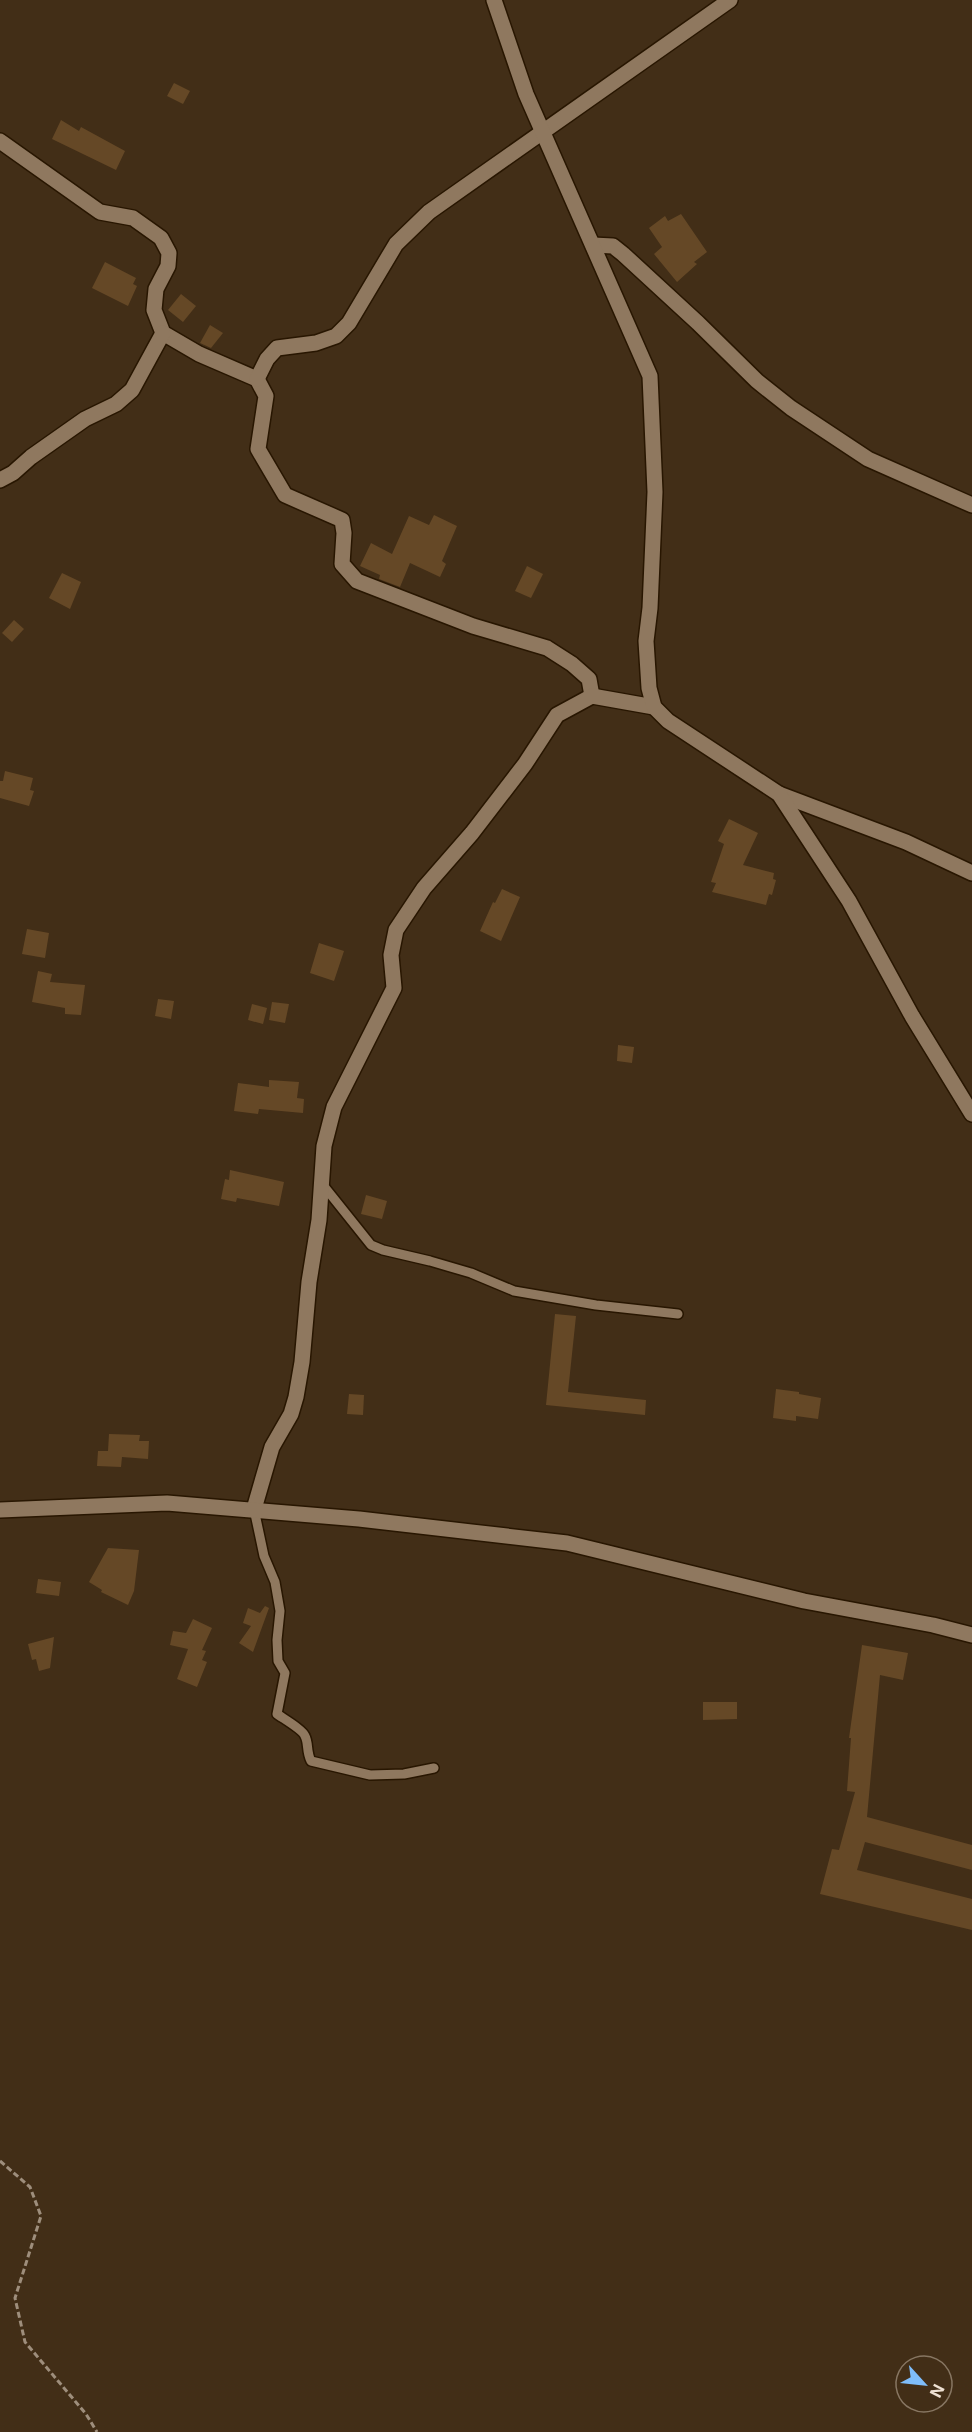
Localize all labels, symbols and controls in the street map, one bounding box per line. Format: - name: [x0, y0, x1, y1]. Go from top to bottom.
- north arrow: [894, 2354, 954, 2414]
- text: N: [926, 2381, 949, 2401]

